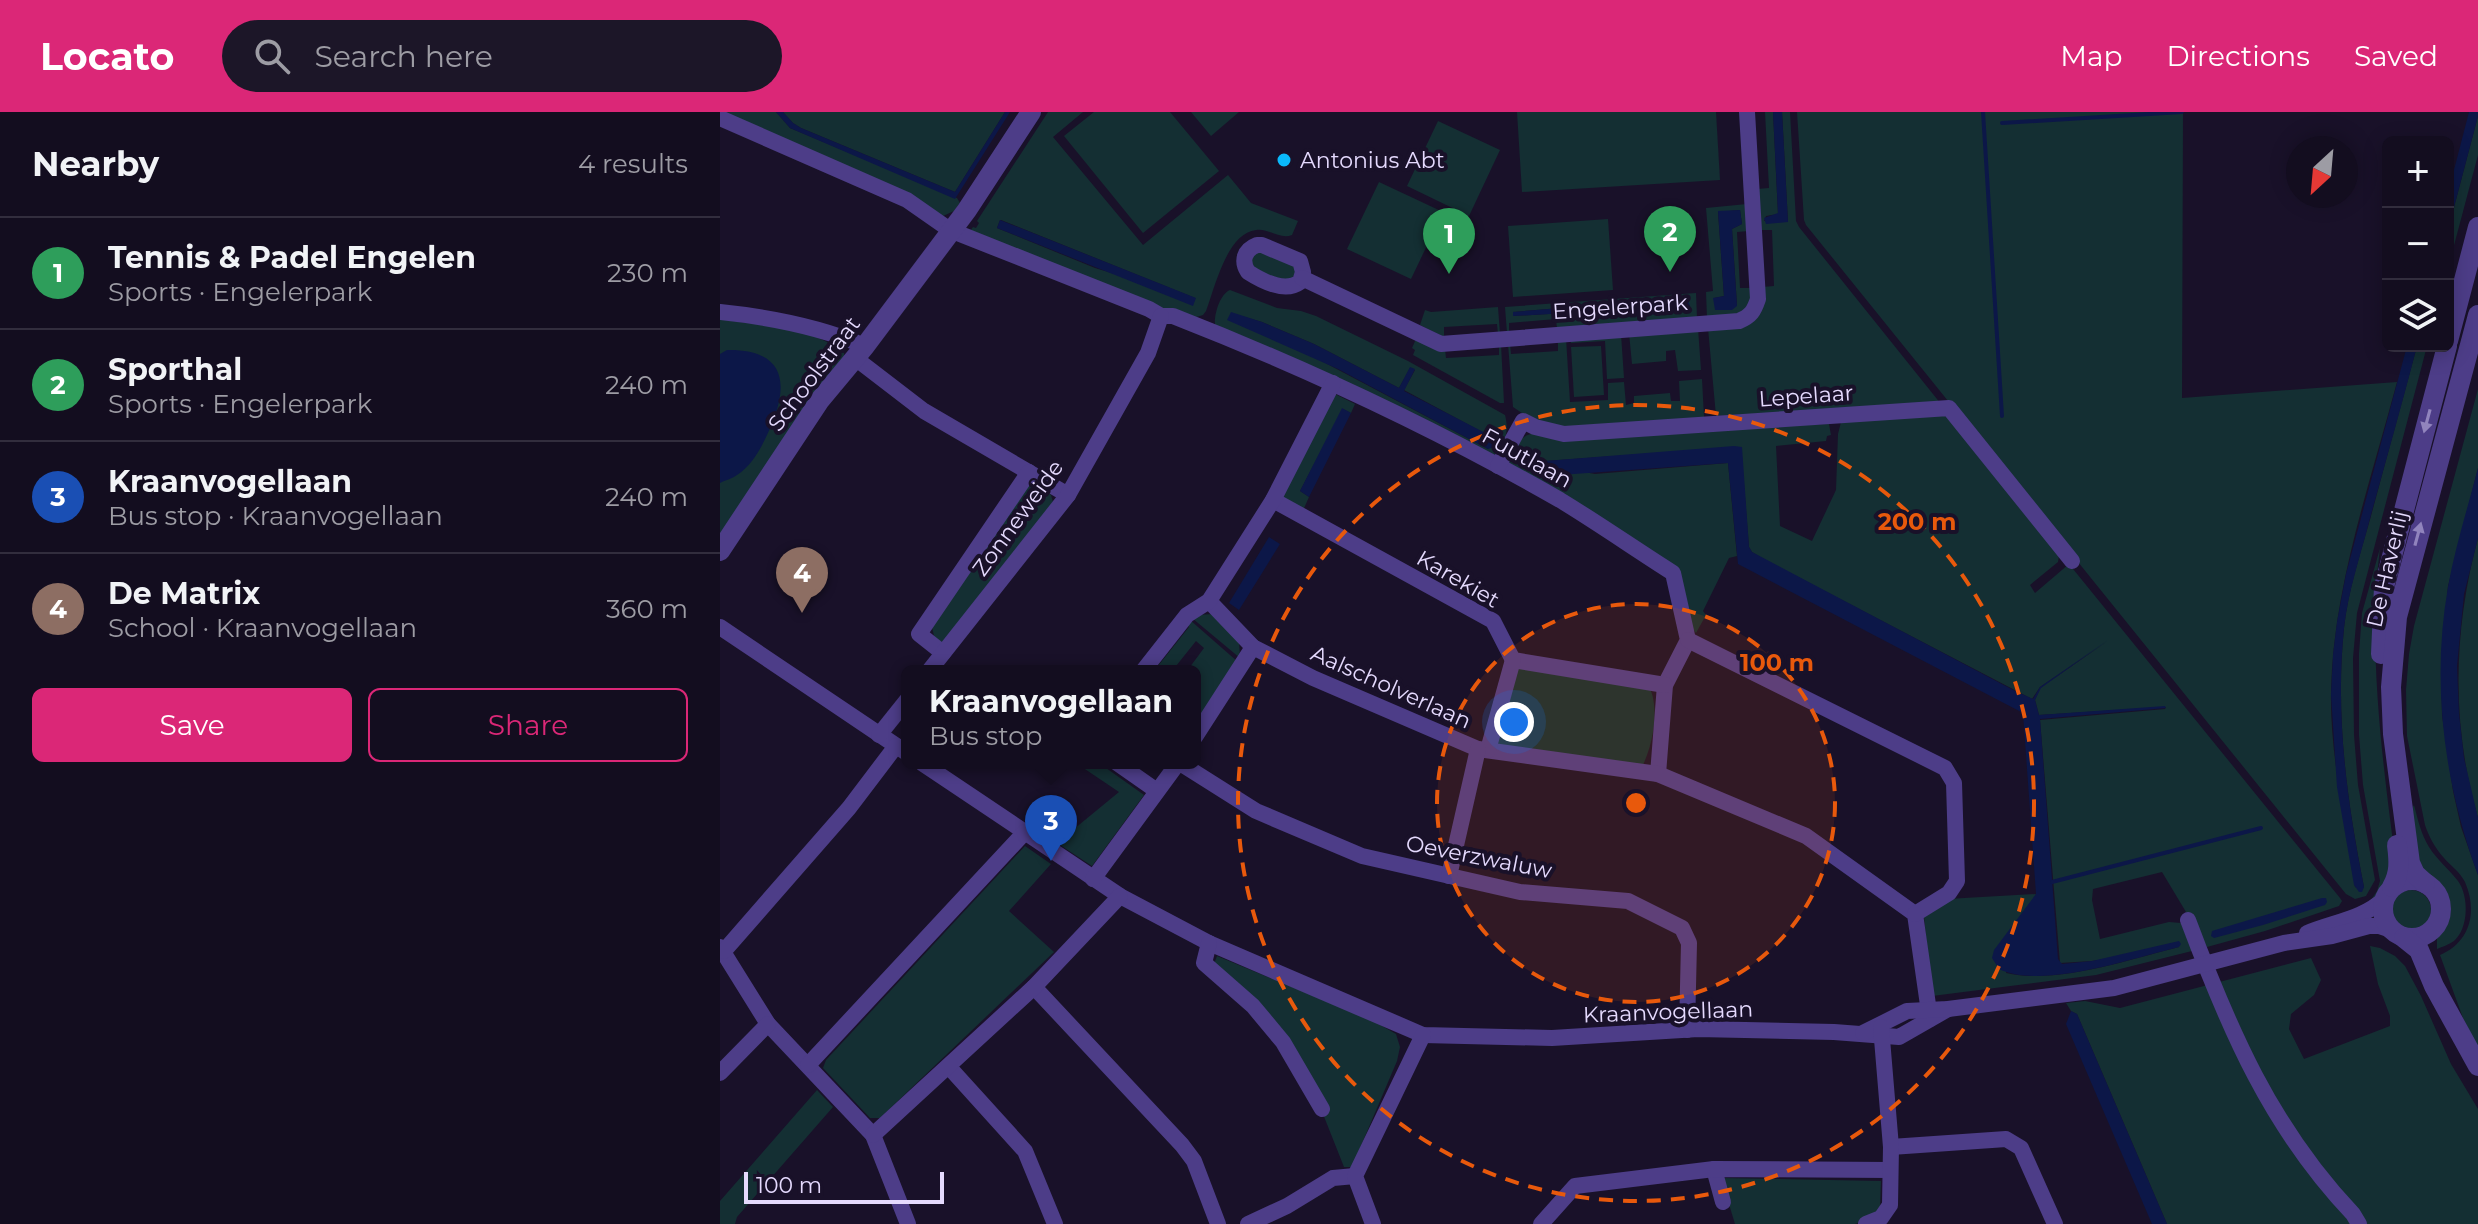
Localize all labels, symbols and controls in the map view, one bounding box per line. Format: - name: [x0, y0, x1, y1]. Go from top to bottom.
- search box: [222, 20, 782, 92]
- text: Locato: [40, 33, 174, 80]
- icon: search: [250, 34, 294, 78]
- text: Search here: [314, 38, 493, 75]
- text: Map: [2060, 39, 2122, 73]
- text: Directions: [2166, 39, 2310, 73]
- text: Saved: [2354, 39, 2438, 73]
- north arrow: [2286, 136, 2358, 208]
- map controls: [2382, 136, 2454, 352]
- button: +: [2382, 136, 2454, 208]
- text: Nearby: [32, 143, 159, 185]
- place label: Antonius Abt: [1300, 147, 1445, 174]
- text: 4 results: [578, 148, 688, 180]
- marker: Antonius Abt: [1275, 151, 1293, 169]
- pin: 2: [1644, 206, 1696, 272]
- pin: 1: [1423, 208, 1475, 274]
- button: −: [2382, 208, 2454, 280]
- text: Tennis & Padel Engelen: [108, 239, 476, 276]
- text: 1: [53, 257, 63, 289]
- text: 230 m: [607, 257, 688, 289]
- text: Sports · Engelerpark: [108, 276, 372, 308]
- button: layers: [2382, 280, 2454, 352]
- street label: Engelerpark: [1552, 289, 1689, 325]
- street label: Schoolstraat: [762, 311, 866, 437]
- text: Sporthal: [108, 351, 242, 388]
- text: 2: [50, 369, 66, 401]
- text: 240 m: [605, 369, 688, 401]
- street label: Lepelaar: [1758, 379, 1854, 413]
- text: Sports · Engelerpark: [108, 388, 372, 420]
- one-way arrow: [2420, 410, 2433, 434]
- street label: Fuutlaan: [1477, 422, 1577, 494]
- street label: Zonneweide: [967, 455, 1069, 581]
- text: Kraanvogellaan: [108, 463, 352, 500]
- text: 3: [50, 481, 66, 513]
- text: 240 m: [605, 481, 688, 513]
- text: Bus stop · Kraanvogellaan: [108, 500, 443, 532]
- text: 200 m: [1878, 507, 1956, 536]
- street label: De Haverlij: [2360, 508, 2414, 630]
- one-way arrow: [2413, 522, 2425, 547]
- street label: Karekiet: [1412, 544, 1504, 614]
- pin: 4: [776, 547, 828, 613]
- text: De Matrix: [108, 575, 260, 612]
- text: 4: [49, 593, 67, 625]
- text: 360 m: [606, 593, 688, 625]
- text: School · Kraanvogellaan: [108, 612, 417, 644]
- street label: Aalscholverlaan: [1307, 640, 1475, 734]
- text: 100 m: [1740, 648, 1814, 677]
- popup: [901, 665, 1201, 769]
- text: Kraanvogellaan: [929, 683, 1173, 720]
- button: Save: [32, 688, 352, 762]
- button: Share: [368, 688, 688, 762]
- your location: [1494, 702, 1534, 742]
- text: Bus stop: [929, 720, 1042, 752]
- centre of rings: [1622, 789, 1650, 817]
- pin: 3: [1025, 795, 1077, 861]
- street label: Oeverzwaluw: [1404, 830, 1555, 885]
- street label: Kraanvogellaan: [1582, 996, 1754, 1028]
- scale bar: [744, 1168, 944, 1204]
- text: 100 m: [756, 1172, 822, 1199]

